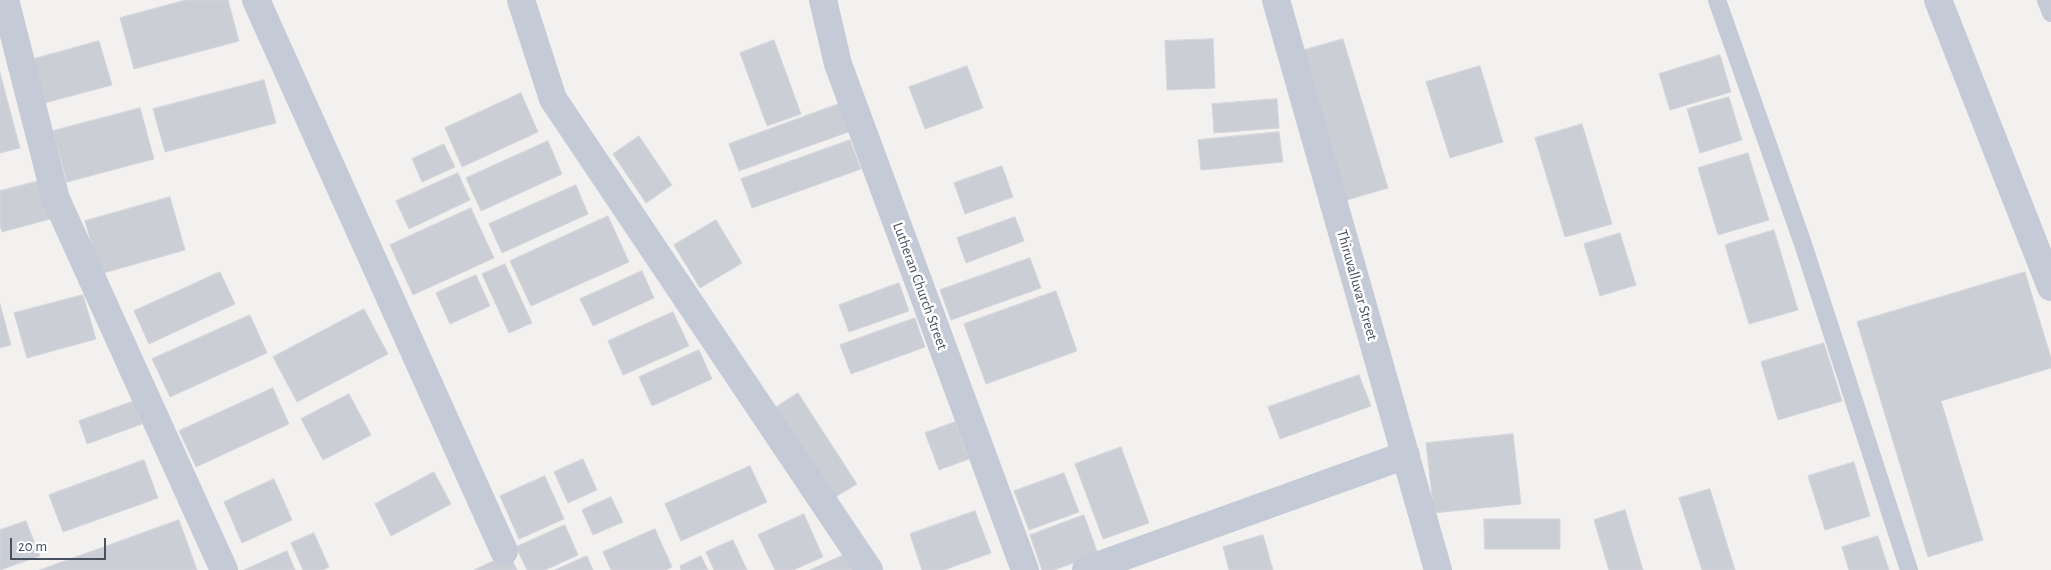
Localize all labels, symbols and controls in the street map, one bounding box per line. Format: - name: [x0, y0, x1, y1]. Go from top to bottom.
- street label: Lutheran Church Street: [889, 220, 951, 352]
- street label: Thiruvalluvar Street: [1333, 228, 1381, 342]
- scale bar: [12, 528, 109, 560]
- text: 20 m: [18, 539, 47, 554]

